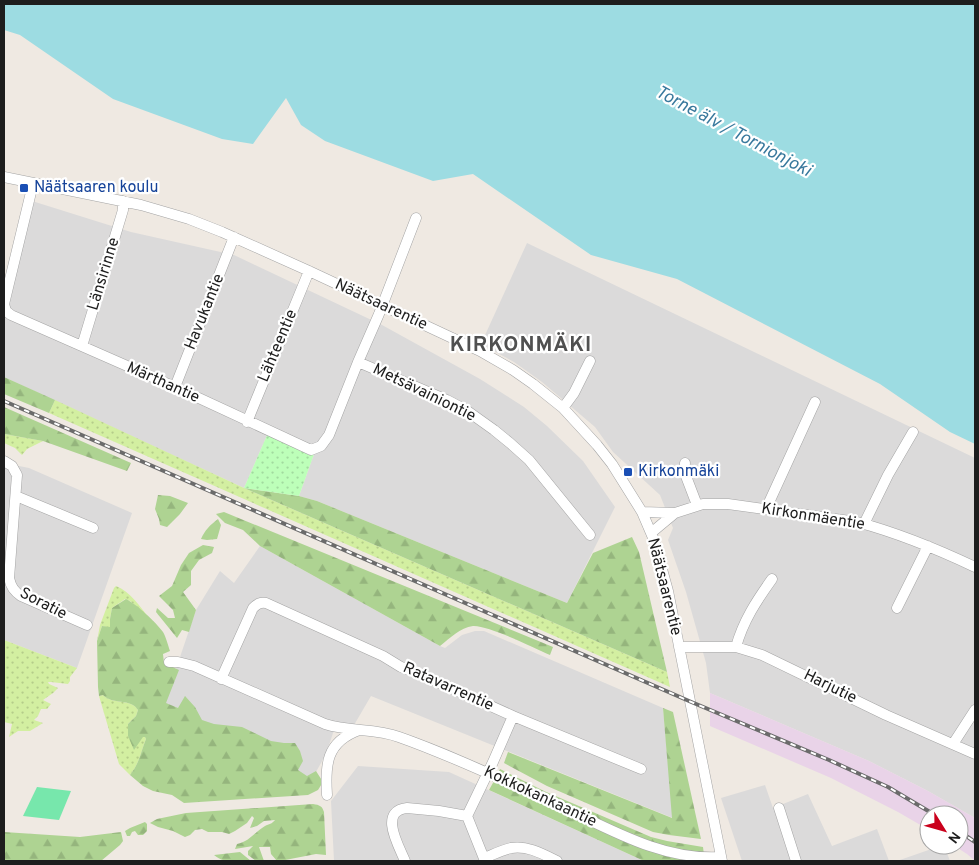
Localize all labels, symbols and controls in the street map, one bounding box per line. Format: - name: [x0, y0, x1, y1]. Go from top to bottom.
- water label: Torne älv / Tornionjoki: [651, 81, 816, 184]
- place label: Näätsaaren koulu: [34, 178, 159, 198]
- marker: Näätsaaren koulu: [18, 182, 30, 194]
- street label: Länsirinne: [83, 235, 125, 313]
- street label: Havukantie: [181, 271, 229, 353]
- street label: Näätsaarentie: [332, 275, 430, 335]
- street label: Lähteentie: [254, 307, 302, 385]
- district label: KIRKONMÄKI: [450, 332, 592, 359]
- street label: Märthantie: [123, 358, 203, 408]
- street label: Metsävainiontie: [369, 359, 479, 427]
- place label: Kirkonmäki: [638, 462, 719, 482]
- marker: Kirkonmäki: [622, 466, 634, 478]
- street label: Kirkonmäentie: [760, 499, 866, 535]
- street label: Näätsaarentie: [642, 536, 686, 638]
- street label: Soratie: [16, 584, 70, 624]
- street label: Ratavarrentie: [399, 658, 497, 716]
- street label: Harjutie: [800, 666, 860, 708]
- street label: Kokkokankaantie: [480, 762, 600, 832]
- north arrow: [919, 805, 969, 855]
- text: N: [943, 828, 963, 846]

